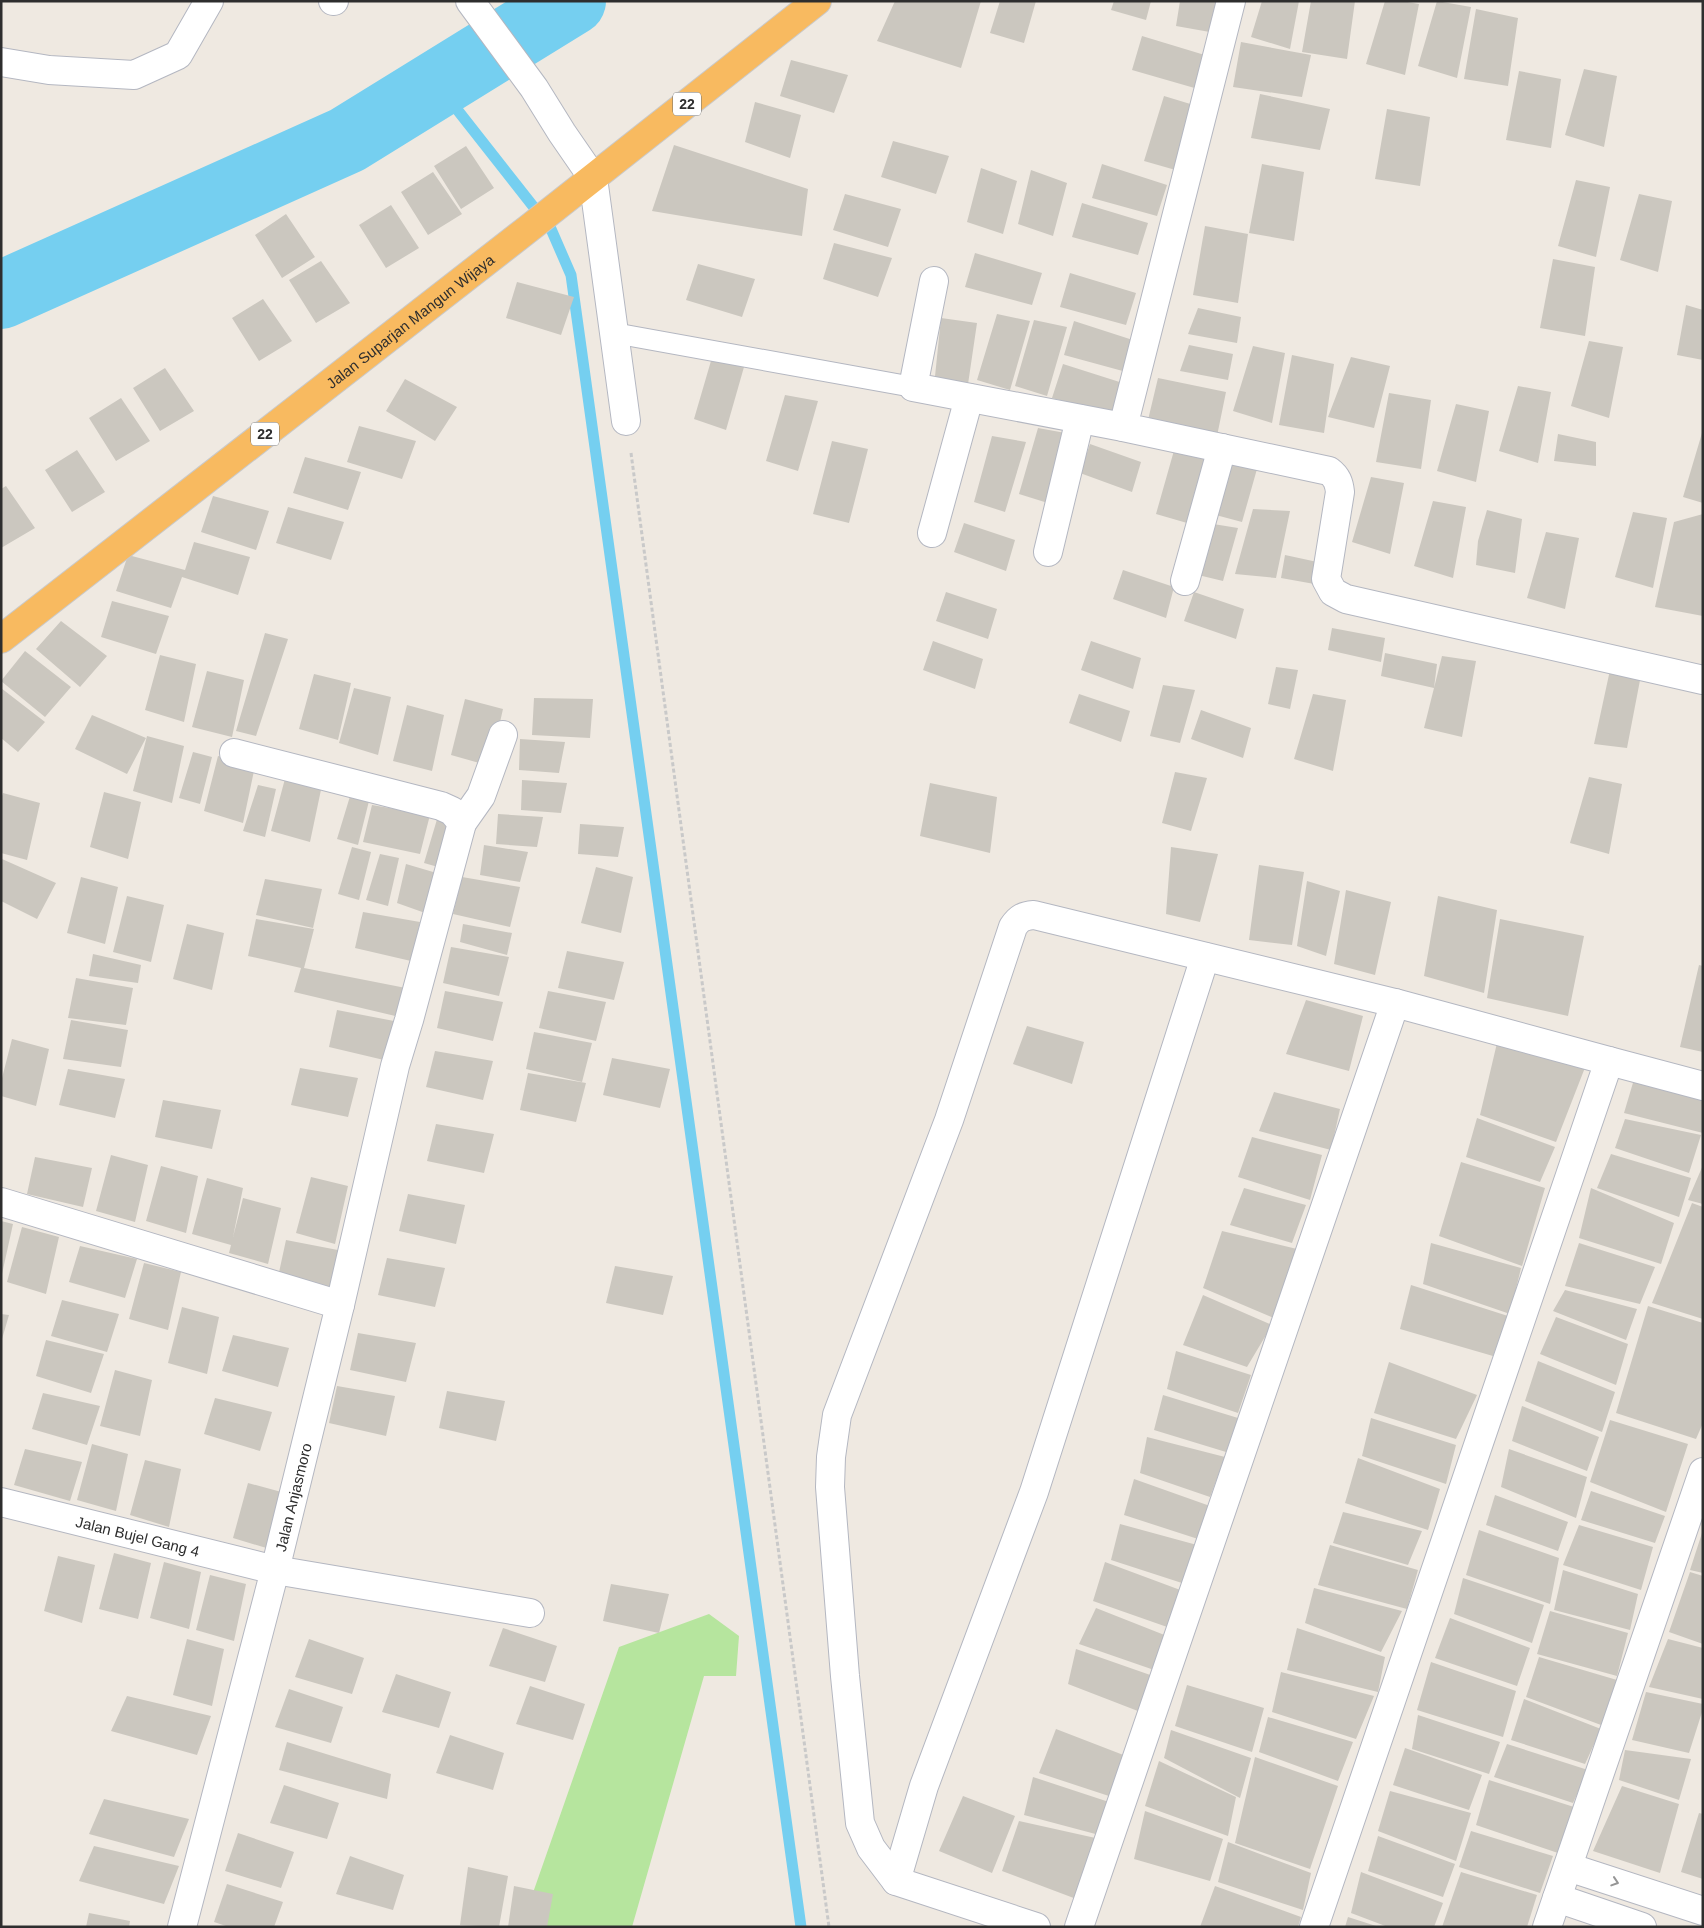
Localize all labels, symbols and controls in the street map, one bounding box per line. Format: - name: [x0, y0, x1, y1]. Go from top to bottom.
- road number: 22: [673, 92, 701, 116]
- street label: Jalan Suparjan Mangun Wijaya: [323, 250, 498, 391]
- road number: 22: [251, 422, 279, 446]
- street label: Jalan Anjasmoro: [271, 1441, 314, 1553]
- street label: Jalan Bujel Gang 4: [74, 1512, 201, 1559]
- one-way arrow: [1610, 1876, 1618, 1886]

